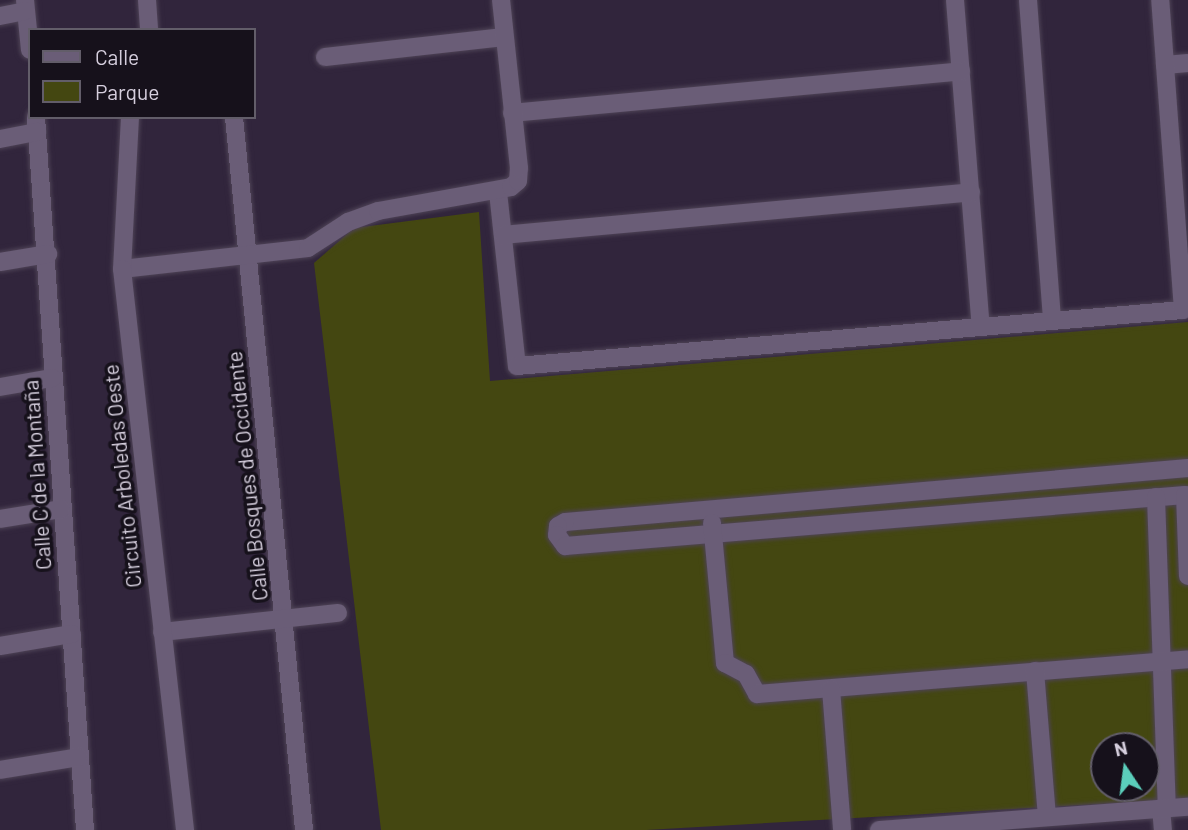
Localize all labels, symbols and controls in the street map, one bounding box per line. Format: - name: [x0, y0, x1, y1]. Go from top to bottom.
- legend: [28, 28, 256, 119]
- text: Calle: [95, 44, 139, 69]
- text: Parque: [95, 79, 160, 104]
- street label: Calle Bosques de Occidente: [221, 350, 273, 602]
- street label: Circuito Arboledas Oeste: [98, 363, 146, 589]
- street label: Calle C de la Montaña: [18, 379, 56, 571]
- north arrow: [1090, 732, 1160, 802]
- text: N: [1112, 735, 1129, 761]

